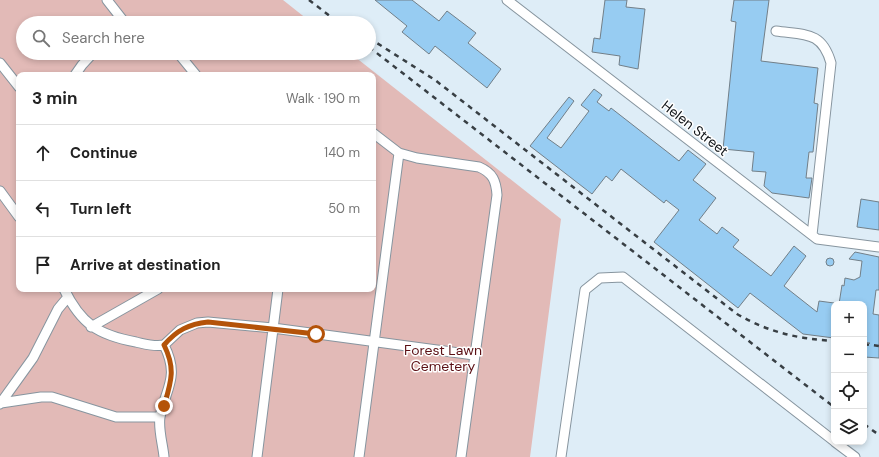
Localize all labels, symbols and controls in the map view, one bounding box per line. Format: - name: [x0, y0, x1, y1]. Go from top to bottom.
- search box: [16, 16, 376, 60]
- icon: search: [30, 27, 52, 49]
- text: Search here: [62, 28, 145, 48]
- text: 3 min: [32, 87, 77, 109]
- text: Walk · 190 m: [286, 90, 360, 107]
- street label: Helen Street: [658, 96, 732, 160]
- icon: ahead: [32, 142, 54, 164]
- text: Continue: [70, 143, 138, 163]
- text: 140 m: [324, 144, 360, 161]
- icon: left: [32, 198, 54, 220]
- text: Turn left: [70, 199, 131, 219]
- text: 50 m: [328, 200, 360, 217]
- icon: arrive: [32, 254, 54, 276]
- text: Arrive at destination: [70, 255, 221, 275]
- map controls: [831, 301, 867, 445]
- button: +: [831, 301, 867, 337]
- route start: [307, 325, 325, 343]
- button: −: [831, 337, 867, 373]
- park label: Forest Lawn Cemetery: [404, 341, 482, 375]
- button: locate: [831, 373, 867, 409]
- route end: [155, 397, 173, 415]
- button: layers: [831, 409, 867, 445]

